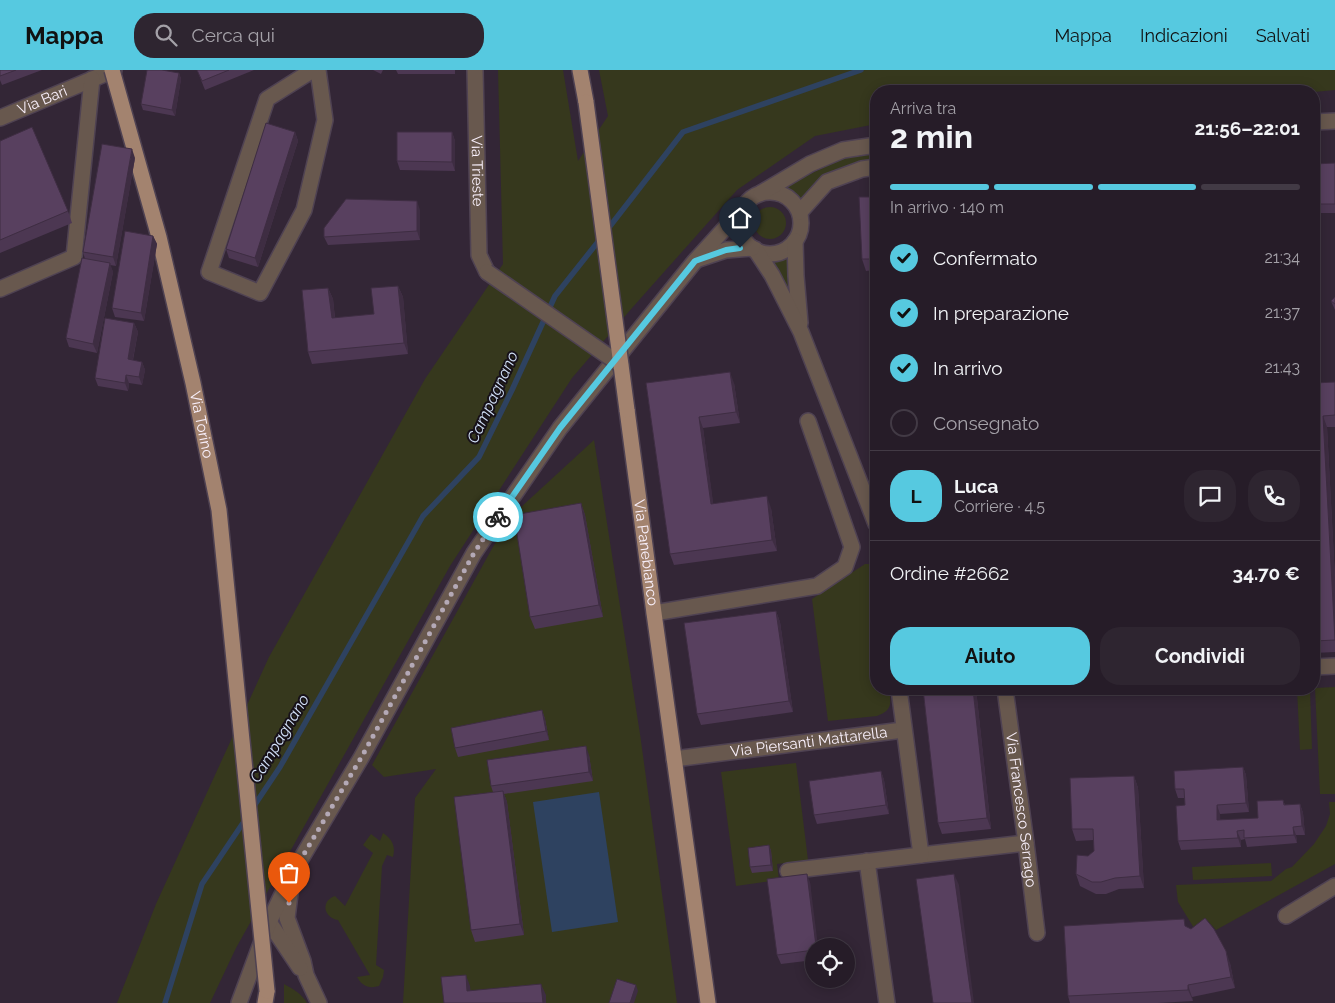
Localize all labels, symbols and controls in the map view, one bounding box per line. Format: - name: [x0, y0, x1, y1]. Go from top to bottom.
- search box: [134, 13, 484, 58]
- text: Mappa: [25, 21, 104, 50]
- icon: search: [152, 21, 180, 49]
- text: Cerca qui: [192, 24, 275, 46]
- text: Mappa: [1054, 25, 1112, 46]
- text: Indicazioni: [1140, 25, 1228, 46]
- text: Salvati: [1256, 25, 1310, 46]
- street label: Via Bari: [15, 82, 70, 119]
- text: Arriva tra: [890, 99, 956, 118]
- text: 21:56–22:01: [1195, 117, 1300, 139]
- text: 2 min: [890, 118, 973, 155]
- street label: Via Trieste: [467, 135, 487, 207]
- pin: [719, 197, 761, 248]
- text: In arrivo · 140 m: [890, 198, 1004, 217]
- icon: home: [726, 204, 754, 232]
- icon: check: [890, 244, 918, 272]
- text: Confermato: [933, 247, 1037, 269]
- text: 21:34: [1265, 248, 1300, 267]
- icon: check: [890, 299, 918, 327]
- text: In preparazione: [933, 302, 1069, 324]
- text: 21:37: [1265, 303, 1300, 322]
- water label: Campagnano: [463, 348, 522, 446]
- icon: check: [890, 354, 918, 382]
- text: In arrivo: [933, 357, 1003, 379]
- text: 21:43: [1265, 358, 1300, 377]
- street label: Via Torino: [186, 390, 217, 460]
- text: Consegnato: [933, 412, 1039, 434]
- button: chat: [1184, 470, 1236, 522]
- button: phone: [1248, 470, 1300, 522]
- text: Luca: [954, 475, 998, 497]
- text: L: [910, 485, 922, 507]
- courier: [473, 492, 523, 542]
- text: Corriere · 4.5: [954, 497, 1045, 516]
- street label: Via Panebianco: [630, 498, 662, 607]
- icon: bike: [484, 503, 512, 531]
- text: Ordine #2662: [890, 562, 1009, 584]
- text: 34.70 €: [1233, 562, 1300, 584]
- button: Aiuto: [890, 627, 1090, 685]
- button: Condividi: [1100, 627, 1300, 685]
- water label: Campagnano: [246, 691, 313, 786]
- street label: Via Piersanti Mattarella: [729, 723, 888, 761]
- street label: Via Francesco Serrago: [1002, 731, 1040, 888]
- pin: [268, 852, 310, 903]
- icon: bag: [275, 859, 303, 887]
- map controls: [805, 938, 855, 988]
- button: locate: [805, 938, 855, 988]

